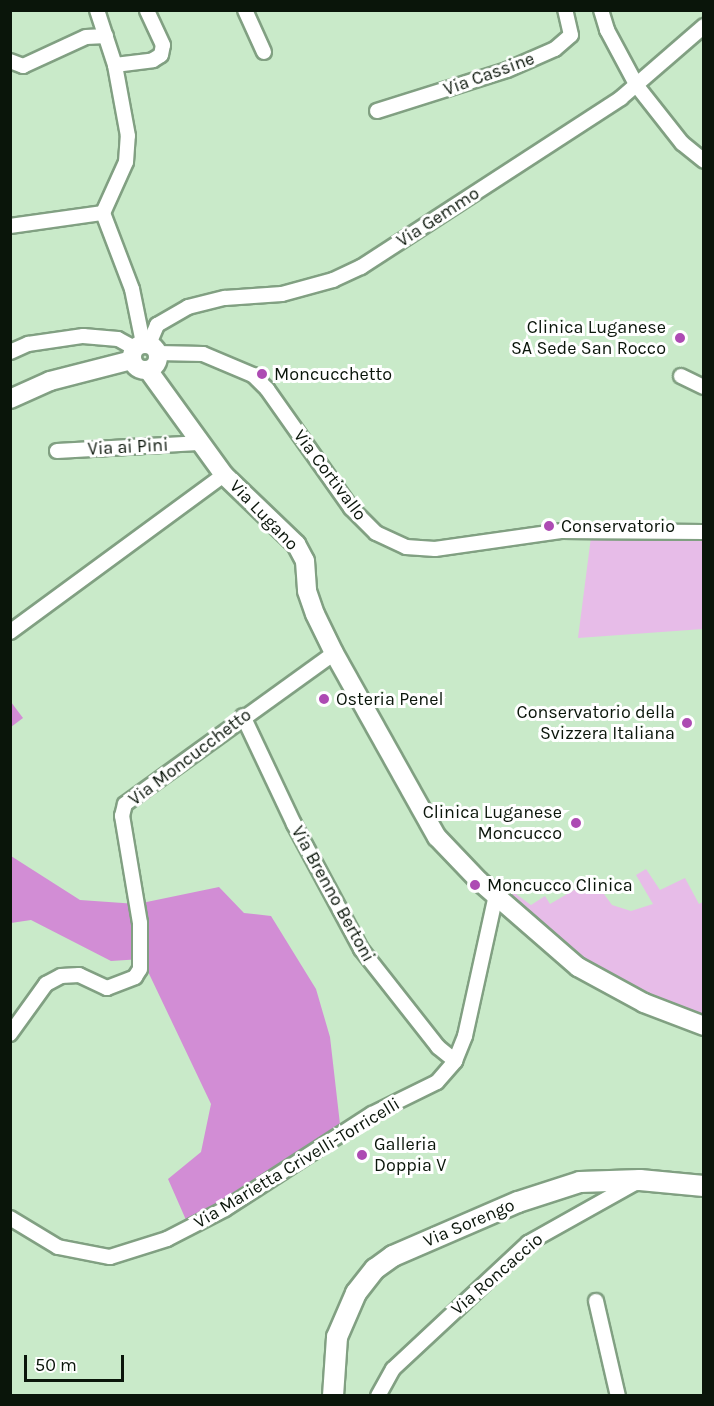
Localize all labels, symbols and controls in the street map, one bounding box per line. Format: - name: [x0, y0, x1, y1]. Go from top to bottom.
- street label: Via Cassine: [441, 48, 537, 100]
- street label: Via Gemmo: [393, 182, 483, 252]
- place label: Clinica Luganese SA Sede San Rocco: [511, 317, 666, 360]
- marker: Clinica Luganese SA Sede San Rocco: [671, 329, 689, 347]
- place label: Moncucchetto: [274, 363, 392, 385]
- marker: Moncucchetto: [255, 367, 269, 381]
- street label: Via Cortivallo: [289, 425, 371, 525]
- street label: Via ai Pini: [87, 434, 169, 460]
- street label: Via Lugano: [225, 475, 303, 555]
- place label: Conservatorio: [561, 515, 675, 537]
- marker: Conservatorio: [542, 519, 556, 533]
- place label: Osteria Penel: [336, 688, 443, 710]
- marker: Osteria Penel: [317, 692, 331, 706]
- place label: Conservatorio della Svizzera Italiana: [517, 702, 675, 744]
- street label: Via Moncucchetto: [124, 704, 256, 810]
- marker: Conservatorio della Svizzera Italiana: [680, 716, 694, 730]
- place label: Clinica Luganese Moncucco: [423, 802, 562, 844]
- marker: Clinica Luganese Moncucco: [567, 814, 585, 832]
- street label: Via Brenno Bertoni: [287, 822, 379, 966]
- place label: Moncucco Clinica: [487, 874, 633, 896]
- marker: Moncucco Clinica: [468, 878, 482, 892]
- street label: Via Marietta Crivelli-Torricelli: [190, 1093, 404, 1233]
- place label: Galleria Doppia V: [374, 1134, 446, 1176]
- marker: Galleria Doppia V: [355, 1148, 369, 1162]
- street label: Via Sorengo: [420, 1194, 518, 1252]
- street label: Via Roncaccio: [447, 1228, 547, 1320]
- scale bar: [27, 1343, 128, 1381]
- text: 50 m: [35, 1354, 77, 1376]

